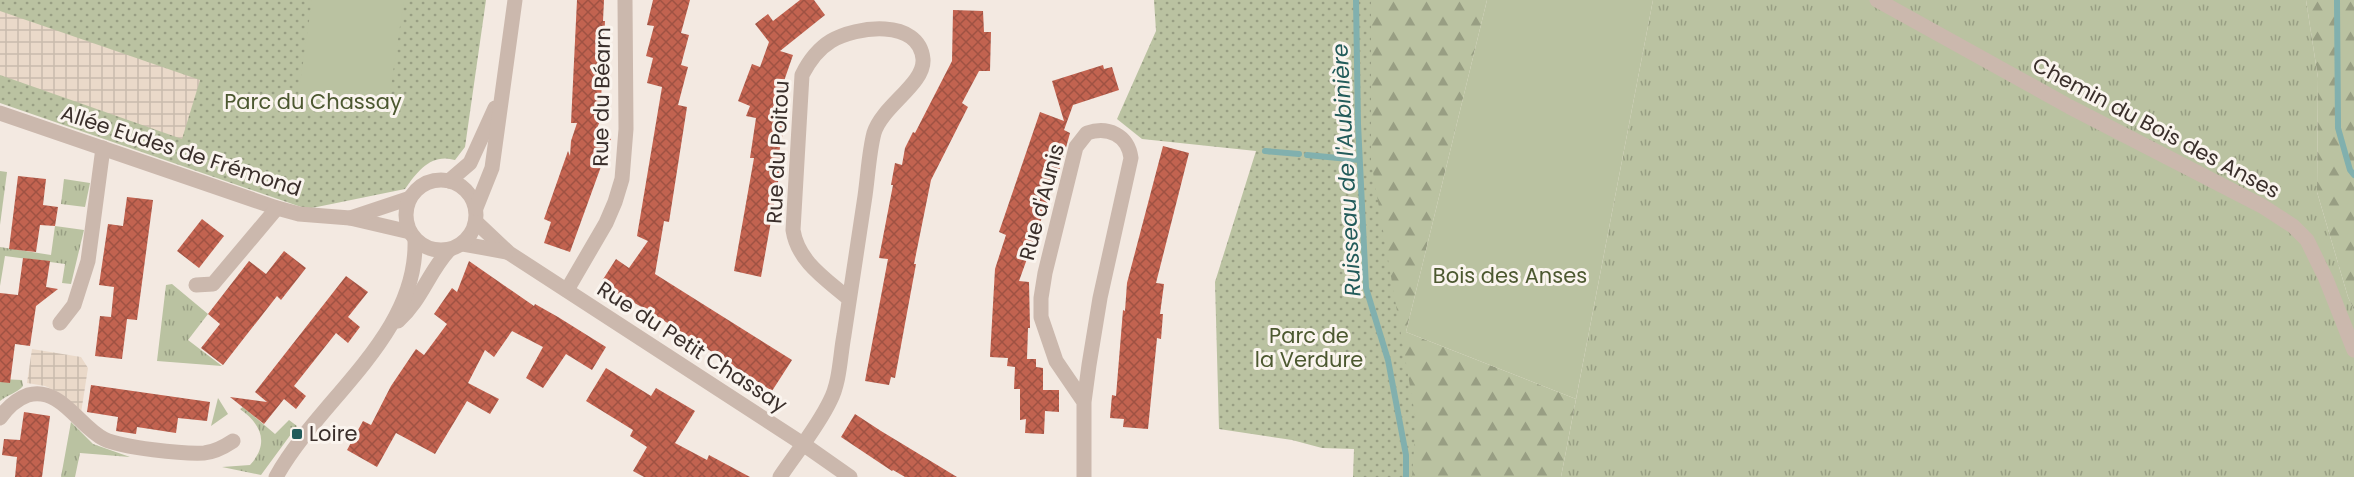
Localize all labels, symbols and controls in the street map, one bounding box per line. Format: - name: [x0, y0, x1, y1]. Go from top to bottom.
- street label: Rue du Béarn: [586, 27, 617, 167]
- water label: Ruisseau de l'Aubinière: [1324, 43, 1369, 297]
- street label: Chemin du Bois des Anses: [2028, 50, 2285, 205]
- street label: Rue du Poitou: [759, 80, 796, 224]
- park label: Parc du Chassay: [224, 87, 402, 116]
- street label: Allée Eudes de Frémond: [57, 98, 305, 203]
- street label: Rue d'Aunis: [1012, 140, 1071, 263]
- park label: Bois des Anses: [1433, 261, 1587, 290]
- street label: Rue du Petit Chassay: [592, 274, 793, 419]
- park label: Parc de la Verdure: [1255, 321, 1363, 374]
- place label: Loire: [309, 419, 358, 448]
- marker: Loire: [290, 427, 304, 441]

